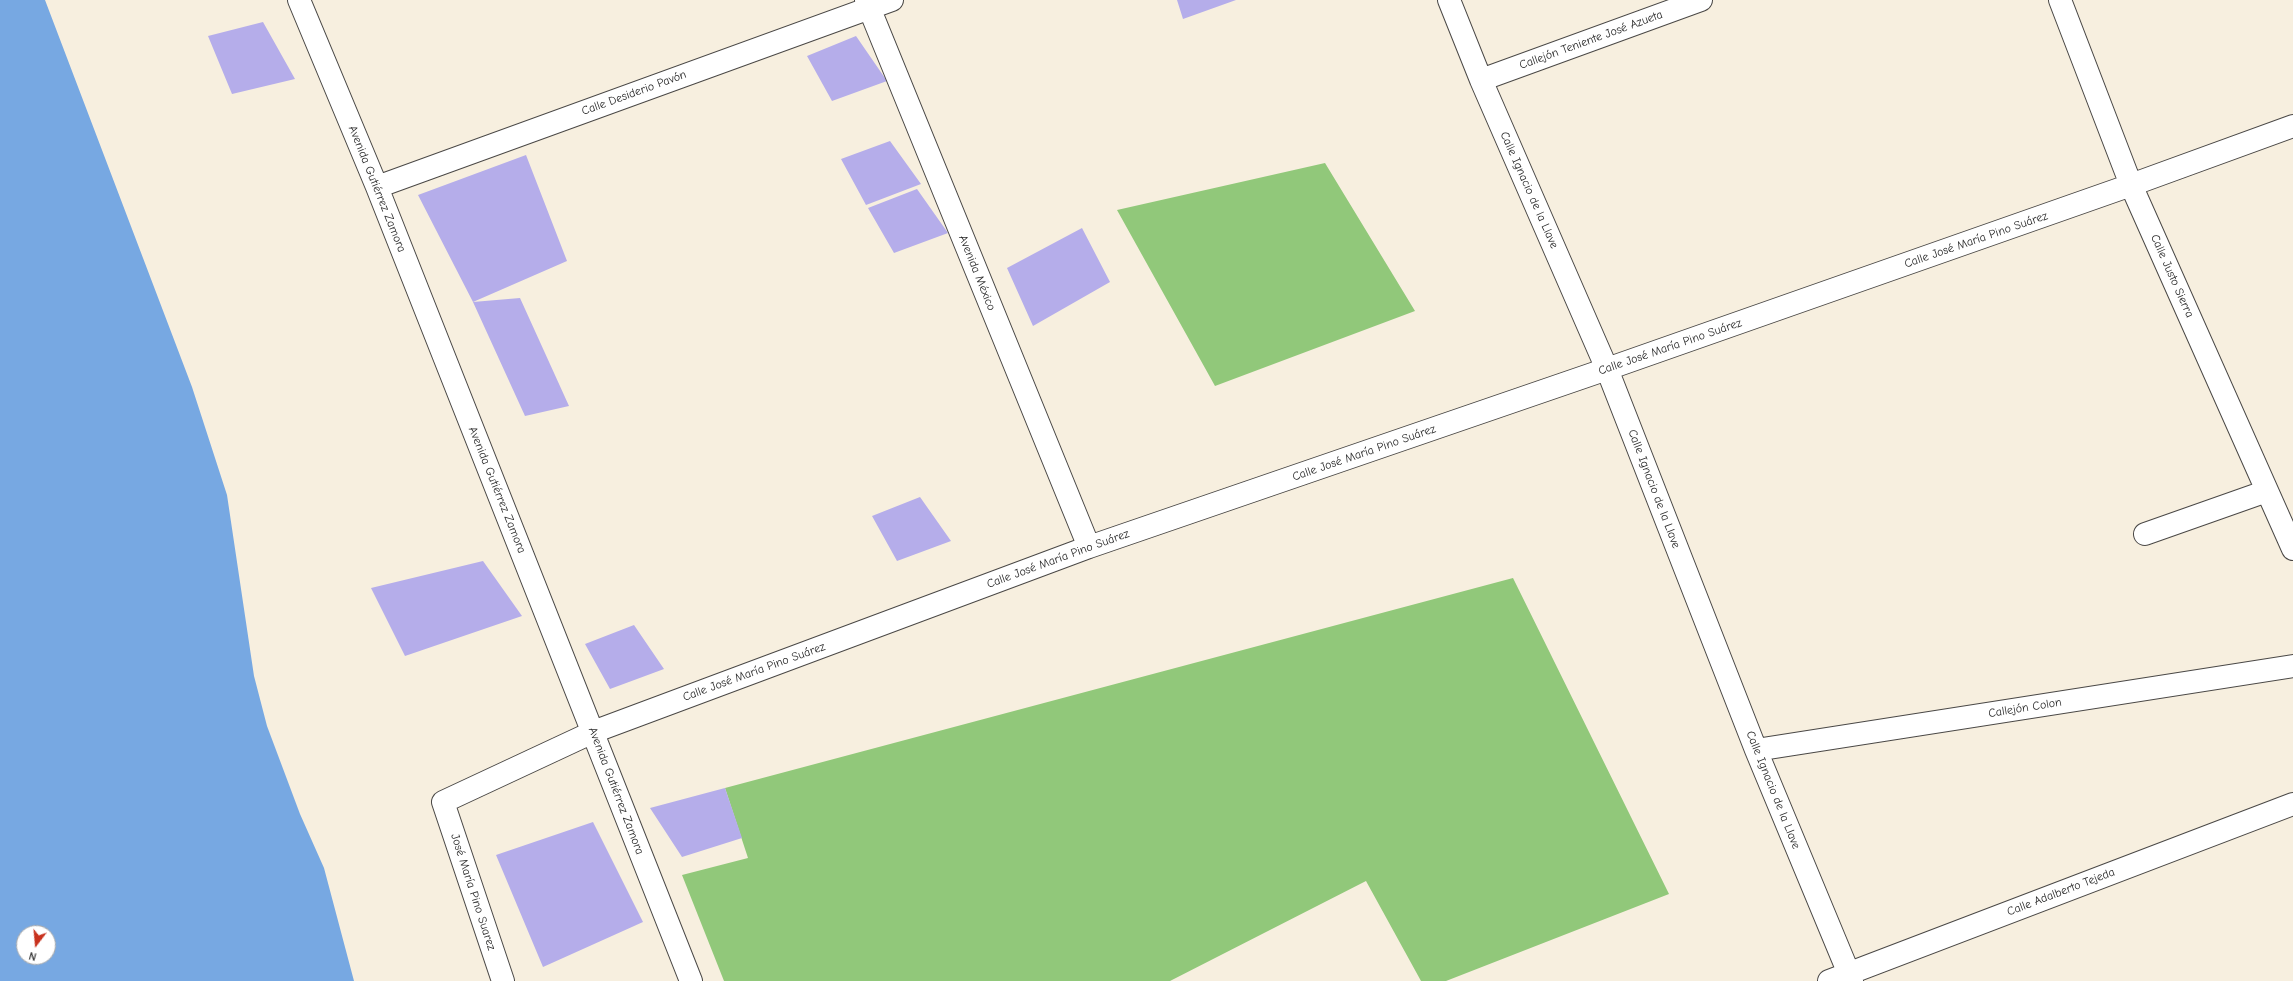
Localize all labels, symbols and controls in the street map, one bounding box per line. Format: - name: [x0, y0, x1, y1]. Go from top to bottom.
- street label: Callejón Teniente José Azueta: [1517, 7, 1665, 73]
- street label: Calle Desiderio Pavón: [580, 67, 688, 119]
- street label: Avenida Gutiérrez Zamora: [345, 124, 409, 254]
- street label: Calle Ignacio de la Llave: [1497, 129, 1561, 251]
- street label: Calle José María Pino Suárez: [1902, 209, 2050, 271]
- street label: Calle Justo Sierra: [2147, 232, 2197, 320]
- street label: Avenida México: [955, 233, 999, 313]
- street label: Calle José María Pino Suárez: [1596, 316, 1744, 378]
- street label: Calle José María Pino Suárez: [1290, 422, 1438, 484]
- street label: Avenida Gutiérrez Zamora: [465, 425, 529, 555]
- street label: Calle Ignacio de la Llave: [1625, 427, 1683, 551]
- street label: Calle José María Pino Suárez: [985, 526, 1131, 592]
- street label: Calle José María Pino Suárez: [681, 639, 827, 705]
- street label: Callejón Colon: [1987, 695, 2063, 721]
- street label: Avenida Gutiérrez Zamora: [585, 725, 647, 857]
- street label: Calle Ignacio de la Llave: [1743, 729, 1803, 851]
- street label: José María Pino Suarez: [447, 832, 499, 952]
- street label: Calle Adalberto Tejeda: [2005, 865, 2117, 919]
- north arrow: [16, 925, 56, 965]
- text: N: [28, 949, 38, 963]

